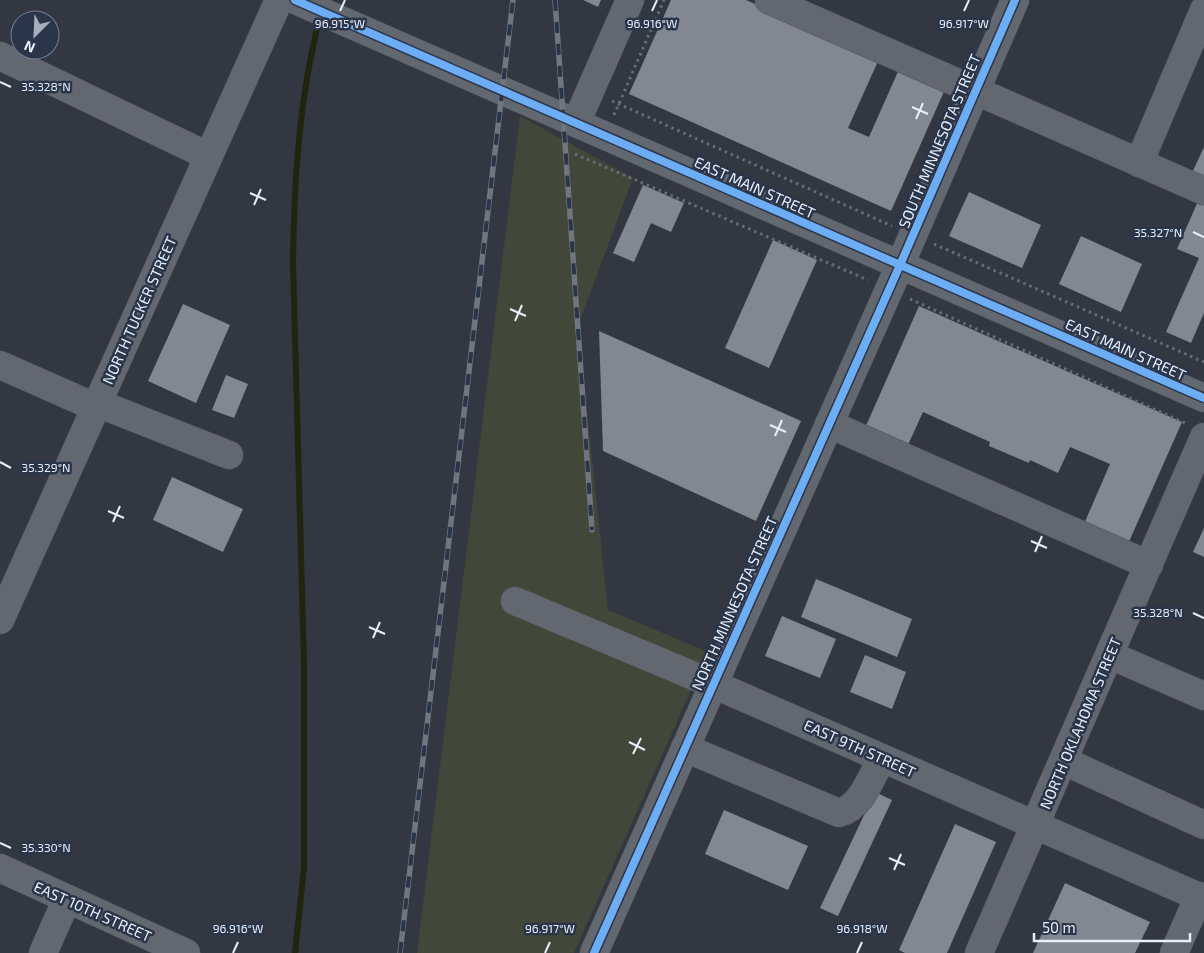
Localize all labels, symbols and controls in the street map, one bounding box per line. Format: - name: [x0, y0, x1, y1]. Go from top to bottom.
- north arrow: [10, 10, 60, 60]
- text: 96.915°W: [315, 16, 365, 30]
- text: 96.916°W: [627, 16, 677, 30]
- text: 96.917°W: [939, 16, 989, 30]
- text: N: [21, 38, 38, 57]
- street label: SOUTH MINNESOTA STREET: [894, 51, 984, 231]
- text: 35.328°N: [21, 79, 71, 93]
- street label: EAST MAIN STREET: [692, 152, 818, 222]
- text: 35.327°N: [1134, 225, 1182, 239]
- street label: NORTH TUCKER STREET: [98, 233, 180, 387]
- street label: EAST MAIN STREET: [1063, 314, 1189, 384]
- text: 35.329°N: [22, 460, 70, 474]
- street label: NORTH MINNESOTA STREET: [687, 513, 781, 693]
- text: 35.328°N: [1133, 605, 1183, 619]
- street label: NORTH OKLAHOMA STREET: [1036, 634, 1125, 812]
- street label: EAST 9TH STREET: [801, 715, 919, 781]
- text: 35.330°N: [21, 840, 71, 854]
- street label: EAST 10TH STREET: [31, 877, 155, 945]
- scale bar: [1034, 910, 1190, 942]
- text: 50 m: [1042, 918, 1076, 936]
- text: 96.916°W: [213, 921, 263, 935]
- text: 96.917°W: [525, 921, 575, 935]
- text: 96.918°W: [836, 921, 888, 935]

